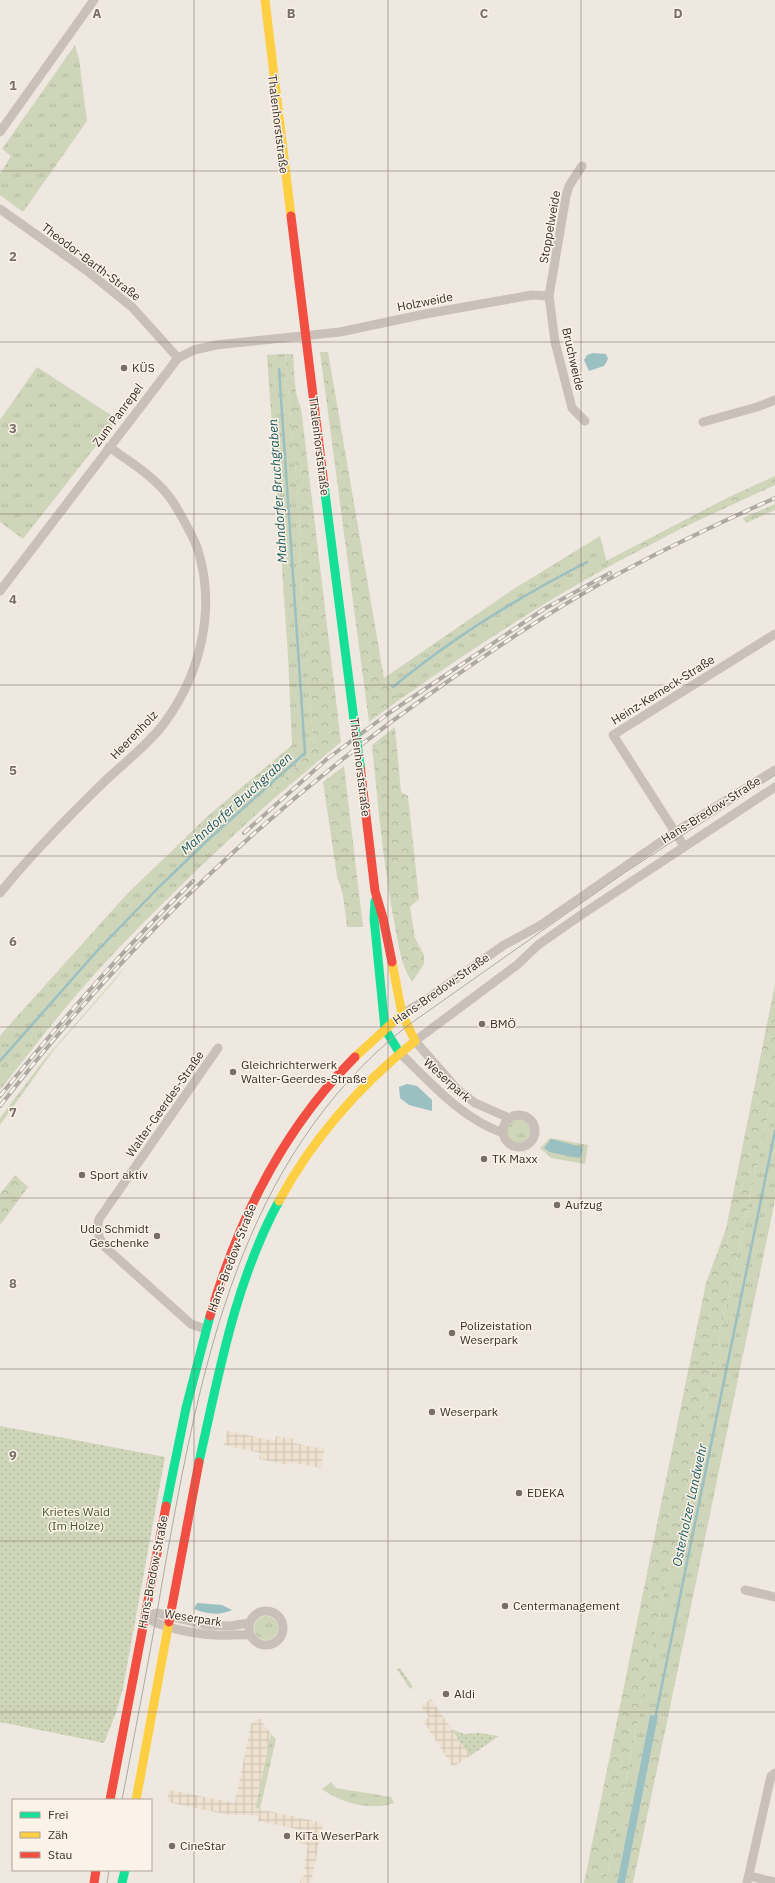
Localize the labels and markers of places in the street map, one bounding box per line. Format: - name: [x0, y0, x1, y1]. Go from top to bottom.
- place label: KÜS: [132, 360, 155, 375]
- marker: KÜS: [119, 363, 129, 373]
- place label: BMÖ: [490, 1016, 516, 1031]
- marker: BMÖ: [477, 1019, 487, 1029]
- place label: Gleichrichterwerk Walter-Geerdes-Straße: [241, 1057, 367, 1086]
- marker: Gleichrichterwerk Walter-Geerdes-Straße: [228, 1067, 238, 1077]
- place label: TK Maxx: [492, 1151, 538, 1166]
- marker: TK Maxx: [479, 1154, 489, 1164]
- place label: Sport aktiv: [90, 1167, 148, 1182]
- marker: Sport aktiv: [77, 1170, 87, 1180]
- place label: Aufzug: [565, 1197, 603, 1212]
- marker: Aufzug: [552, 1200, 562, 1210]
- place label: Udo Schmidt Geschenke: [80, 1221, 149, 1250]
- marker: Udo Schmidt Geschenke: [152, 1231, 162, 1241]
- place label: Polizeistation Weserpark: [460, 1318, 532, 1347]
- marker: Polizeistation Weserpark: [447, 1328, 457, 1338]
- place label: Weserpark: [440, 1404, 499, 1419]
- marker: Weserpark: [427, 1407, 437, 1417]
- place label: EDEKA: [527, 1485, 565, 1500]
- marker: EDEKA: [514, 1488, 524, 1498]
- place label: Centermanagement: [513, 1598, 620, 1613]
- marker: Centermanagement: [500, 1601, 510, 1611]
- place label: Aldi: [454, 1686, 475, 1701]
- marker: Aldi: [441, 1689, 451, 1699]
- place label: KiTa WeserPark: [295, 1828, 380, 1843]
- marker: KiTa WeserPark: [282, 1831, 292, 1841]
- place label: CineStar: [180, 1838, 226, 1853]
- marker: CineStar: [167, 1841, 177, 1851]

